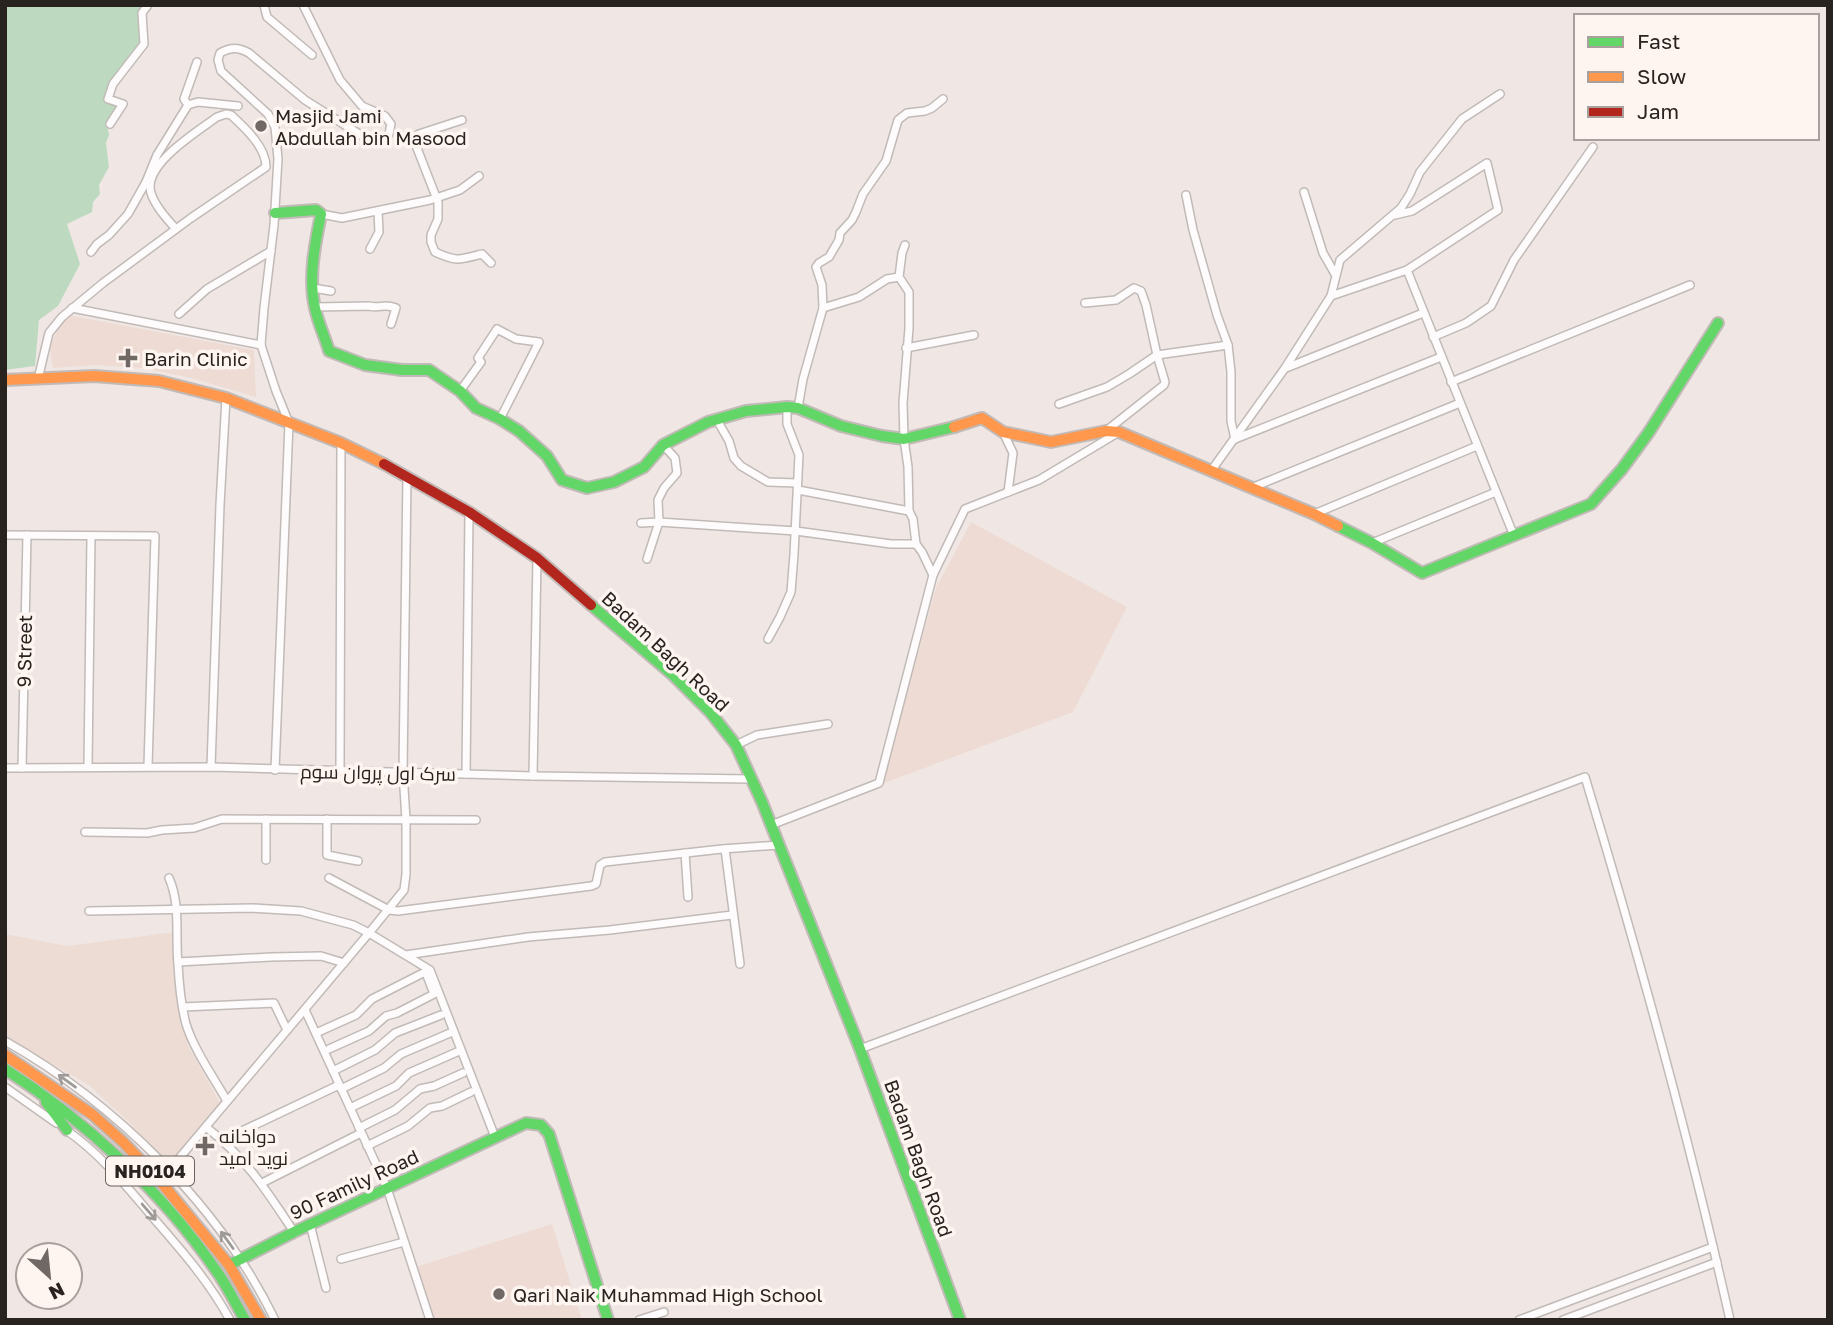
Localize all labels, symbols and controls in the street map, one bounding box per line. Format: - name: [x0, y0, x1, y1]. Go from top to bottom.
- legend: [1574, 14, 1819, 140]
- text: Fast: [1637, 28, 1680, 54]
- text: Slow: [1637, 63, 1686, 89]
- text: Jam: [1637, 98, 1679, 124]
- place label: Masjid Jami Abdullah bin Masood: [275, 104, 467, 149]
- marker: Masjid Jami Abdullah bin Masood: [253, 118, 269, 134]
- place label: Barin Clinic: [144, 347, 248, 370]
- marker: Barin Clinic: [118, 348, 138, 368]
- street label: Badam Bagh Road: [598, 586, 734, 716]
- street label: 9 Street: [12, 615, 36, 687]
- street label: سرک اول پروان سوم: [300, 759, 456, 788]
- one-way arrow: [58, 1073, 76, 1088]
- street label: Badam Bagh Road: [880, 1076, 958, 1240]
- place label: دواخانه نوید امید: [219, 1124, 288, 1170]
- marker: دواخانه نوید امید: [197, 1138, 213, 1154]
- street label: 90 Family Road: [286, 1144, 422, 1224]
- road number: NH0104: [106, 1156, 194, 1186]
- one-way arrow: [141, 1202, 156, 1220]
- one-way arrow: [220, 1231, 234, 1250]
- north arrow: [14, 1241, 84, 1311]
- text: N: [45, 1278, 69, 1305]
- place label: Qari Naik Muhammad High School: [513, 1283, 823, 1306]
- marker: Qari Naik Muhammad High School: [491, 1286, 507, 1302]

